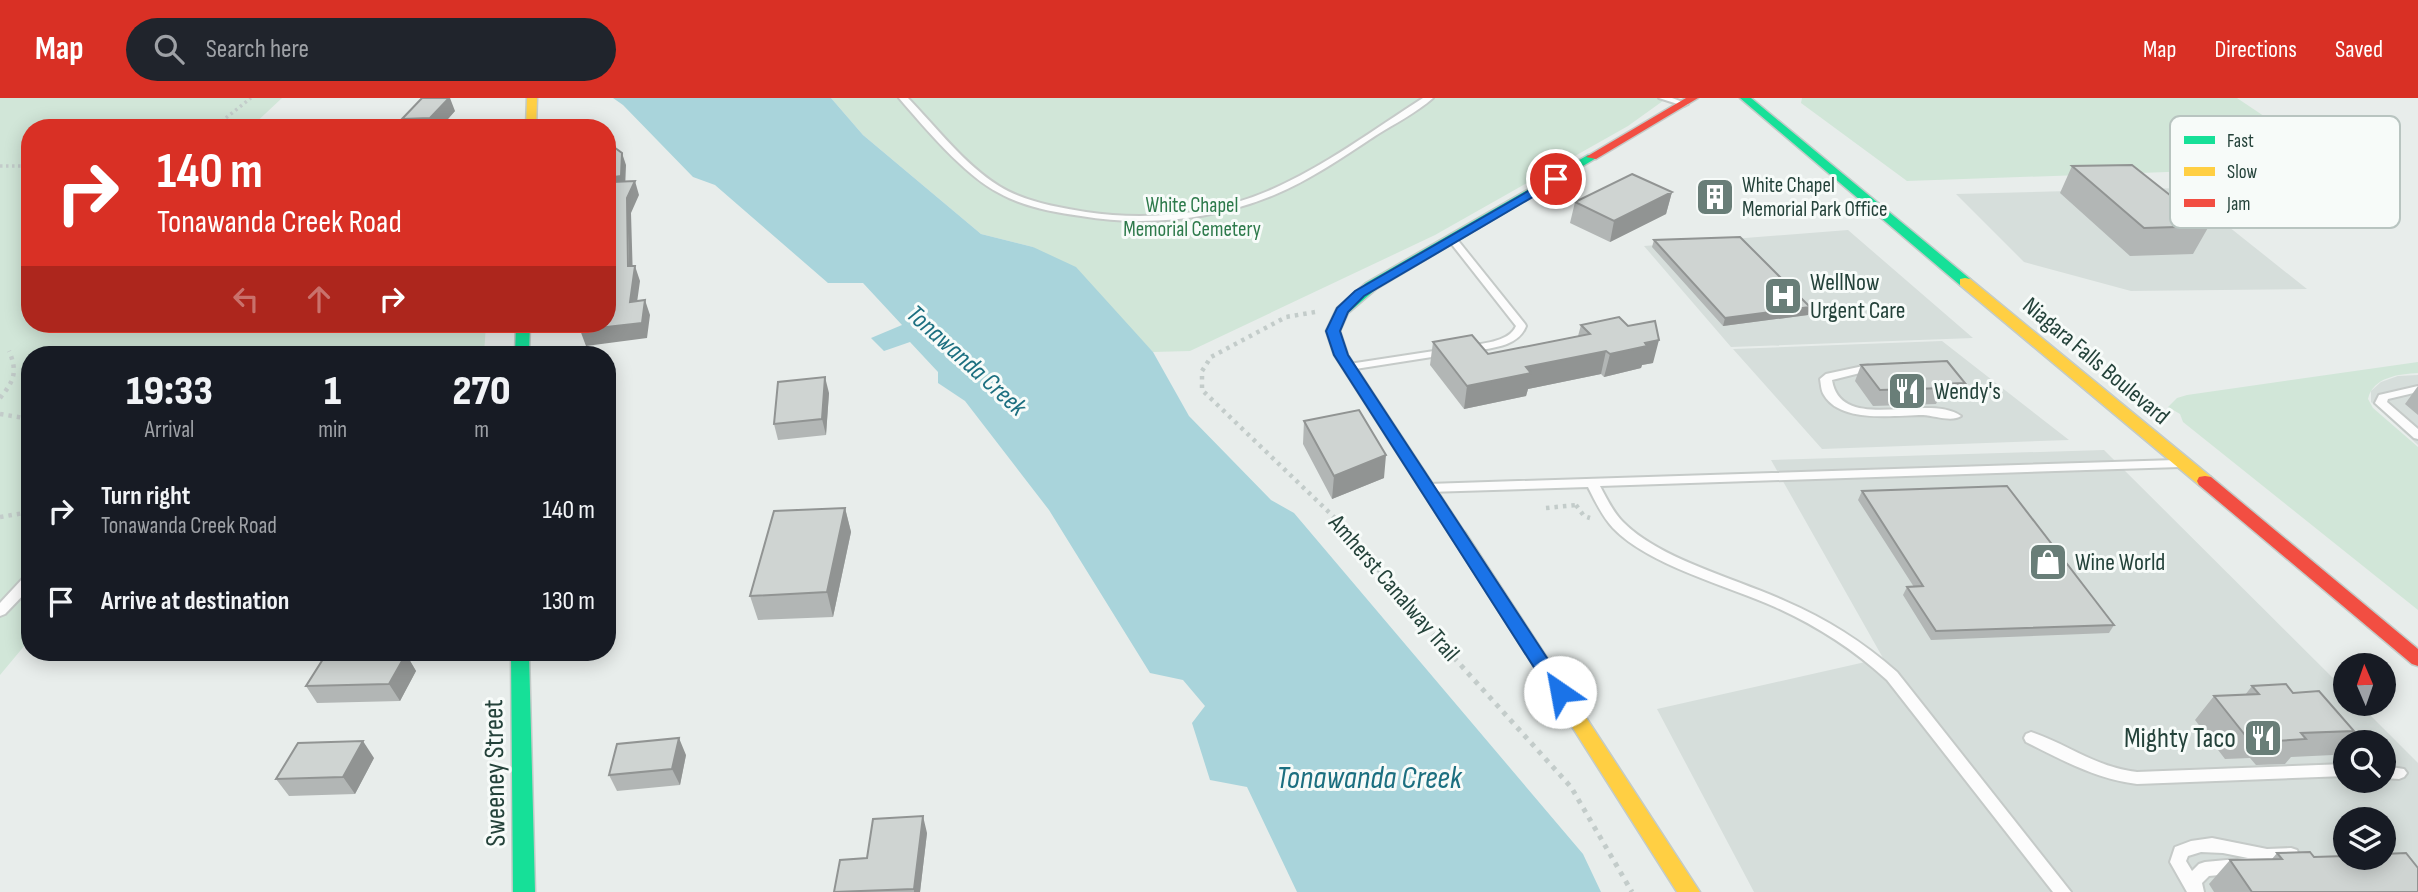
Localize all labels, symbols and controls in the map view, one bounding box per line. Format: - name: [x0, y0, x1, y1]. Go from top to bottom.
- search box: [126, 18, 616, 81]
- text: Map: [35, 29, 84, 69]
- icon: search: [150, 30, 188, 68]
- text: Search here: [206, 34, 309, 65]
- text: Map: [2143, 35, 2176, 64]
- text: Directions: [2214, 35, 2297, 64]
- text: Saved: [2335, 35, 2383, 64]
- legend: [2170, 116, 2400, 228]
- text: Fast: [2227, 130, 2254, 153]
- text: 140 m: [157, 143, 263, 202]
- icon: right: [42, 147, 133, 238]
- pin: [1526, 149, 1586, 209]
- icon: arrive: [1537, 160, 1575, 198]
- text: Slow: [2227, 161, 2257, 184]
- place label: White Chapel Memorial Park Office: [1742, 173, 1888, 222]
- building icon: White Chapel Memorial Park Office: [1694, 176, 1736, 218]
- park label: White Chapel Memorial Cemetery: [1123, 193, 1261, 242]
- text: Jam: [2226, 193, 2250, 216]
- text: Tonawanda Creek Road: [157, 203, 402, 242]
- place label: WellNow Urgent Care: [1810, 268, 1905, 325]
- hospital icon: WellNow Urgent Care: [1762, 275, 1804, 317]
- icon: left: [227, 280, 265, 318]
- icon: ahead: [300, 280, 338, 318]
- icon: right: [373, 280, 411, 318]
- street label: Niagara Falls Boulevard: [2017, 291, 2175, 431]
- water label: Tonawanda Creek: [900, 299, 1033, 424]
- text: 19:33: [126, 366, 213, 417]
- text: 1: [324, 366, 341, 417]
- text: 270: [452, 366, 511, 417]
- restaurant icon: Wendy's: [1886, 370, 1928, 412]
- place label: Wendy's: [1934, 377, 2001, 406]
- text: Arrival: [145, 416, 194, 444]
- text: min: [318, 416, 347, 444]
- text: m: [474, 416, 489, 444]
- text: Turn right: [101, 481, 190, 512]
- icon: right: [42, 492, 80, 530]
- text: 140 m: [543, 495, 595, 526]
- street label: Amherst Canalway Trail: [1322, 508, 1466, 667]
- text: Tonawanda Creek Road: [101, 512, 277, 540]
- shop icon: Wine World: [2027, 541, 2069, 583]
- place label: Wine World: [2075, 548, 2165, 577]
- icon: arrive: [42, 583, 80, 621]
- text: Arrive at destination: [101, 586, 289, 617]
- text: 130 m: [543, 586, 595, 617]
- north arrow: [2333, 653, 2396, 716]
- map controls: [2333, 653, 2396, 870]
- position arrow: [1523, 655, 1597, 729]
- street label: Sweeney Street: [477, 699, 513, 847]
- restaurant icon: Mighty Taco: [2242, 717, 2284, 759]
- place label: Mighty Taco: [2124, 722, 2236, 755]
- button: search: [2333, 730, 2396, 793]
- water label: Tonawanda Creek: [1276, 759, 1463, 798]
- button: layers: [2333, 807, 2396, 870]

